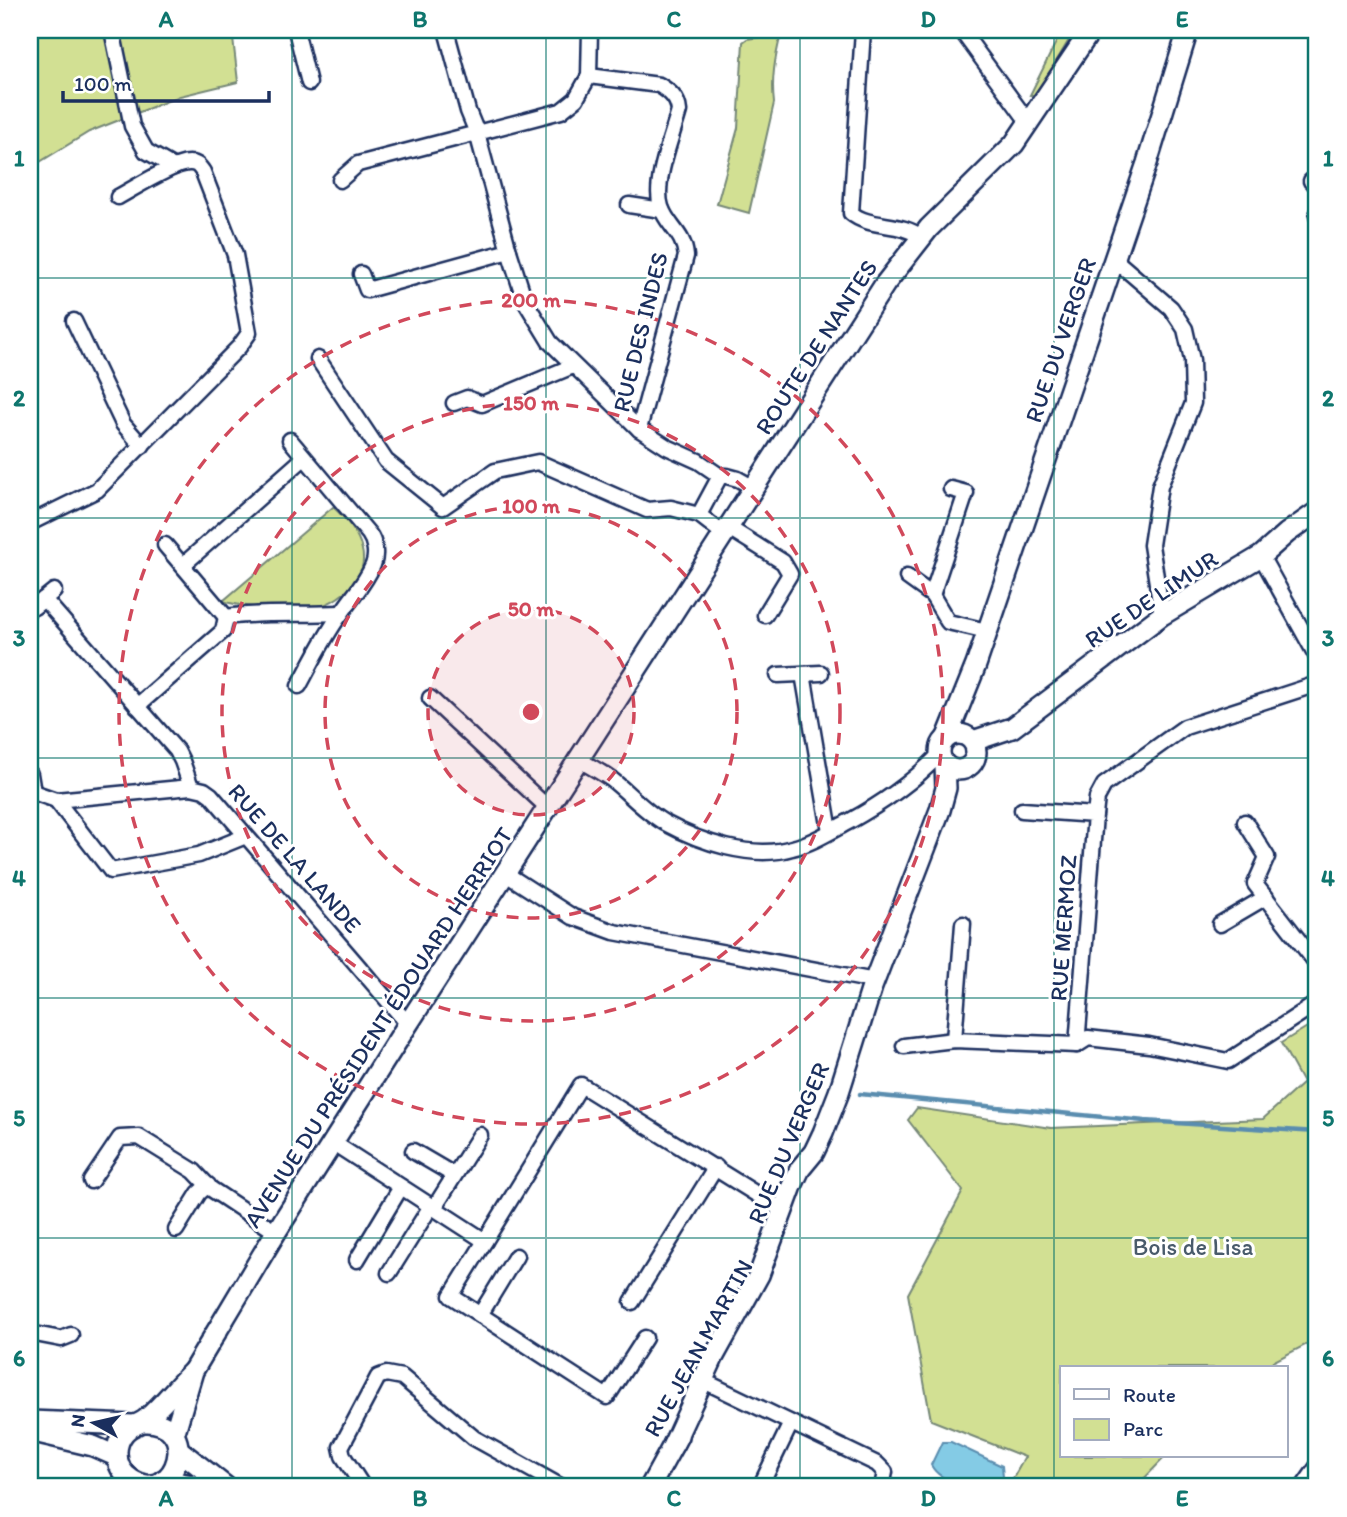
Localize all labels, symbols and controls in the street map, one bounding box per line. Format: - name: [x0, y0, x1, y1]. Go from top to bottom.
- text: A: [158, 5, 174, 33]
- text: B: [413, 5, 428, 33]
- text: C: [667, 5, 682, 33]
- text: D: [920, 5, 936, 33]
- text: E: [1176, 5, 1189, 33]
- scale bar: [63, 60, 270, 104]
- text: 100 m: [74, 71, 132, 96]
- text: 1: [14, 144, 25, 172]
- text: 1: [1323, 144, 1334, 172]
- street label: RUE DES INDES: [606, 249, 674, 415]
- street label: ROUTE DE NANTES: [749, 254, 883, 440]
- street label: RUE DU VERGER: [1018, 254, 1102, 426]
- text: 200 m: [501, 287, 561, 312]
- text: 2: [13, 384, 26, 412]
- text: 2: [1322, 384, 1335, 412]
- text: 150 m: [503, 390, 559, 415]
- text: 100 m: [502, 493, 560, 518]
- street label: RUE DE LIMUR: [1079, 544, 1223, 654]
- text: 50 m: [508, 596, 555, 621]
- text: 3: [13, 624, 26, 652]
- text: 3: [1322, 624, 1335, 652]
- centre of rings: [519, 700, 543, 724]
- street label: RUE DE LA LANDE: [222, 777, 368, 939]
- street label: AVENUE DU PRÉSIDENT ÉDOUARD HERRIOT: [237, 821, 519, 1233]
- street label: RUE MERMOZ: [1043, 854, 1083, 1002]
- text: 4: [12, 864, 26, 892]
- text: 4: [1321, 864, 1335, 892]
- street label: RUE DU VERGER: [741, 1058, 835, 1228]
- text: 5: [13, 1104, 25, 1132]
- text: 5: [1322, 1104, 1334, 1132]
- park label: Bois de Lisa: [1133, 1232, 1254, 1261]
- street label: RUE JEAN MARTIN: [637, 1254, 759, 1442]
- text: 6: [13, 1344, 25, 1372]
- text: 6: [1322, 1344, 1334, 1372]
- legend: [1060, 1366, 1288, 1458]
- text: Route: [1123, 1382, 1176, 1407]
- north arrow: [60, 1388, 130, 1458]
- text: N: [65, 1413, 90, 1429]
- text: Parc: [1123, 1416, 1163, 1441]
- text: A: [158, 1484, 174, 1512]
- text: B: [413, 1484, 428, 1512]
- text: C: [667, 1484, 682, 1512]
- text: D: [920, 1484, 936, 1512]
- text: E: [1176, 1484, 1189, 1512]

